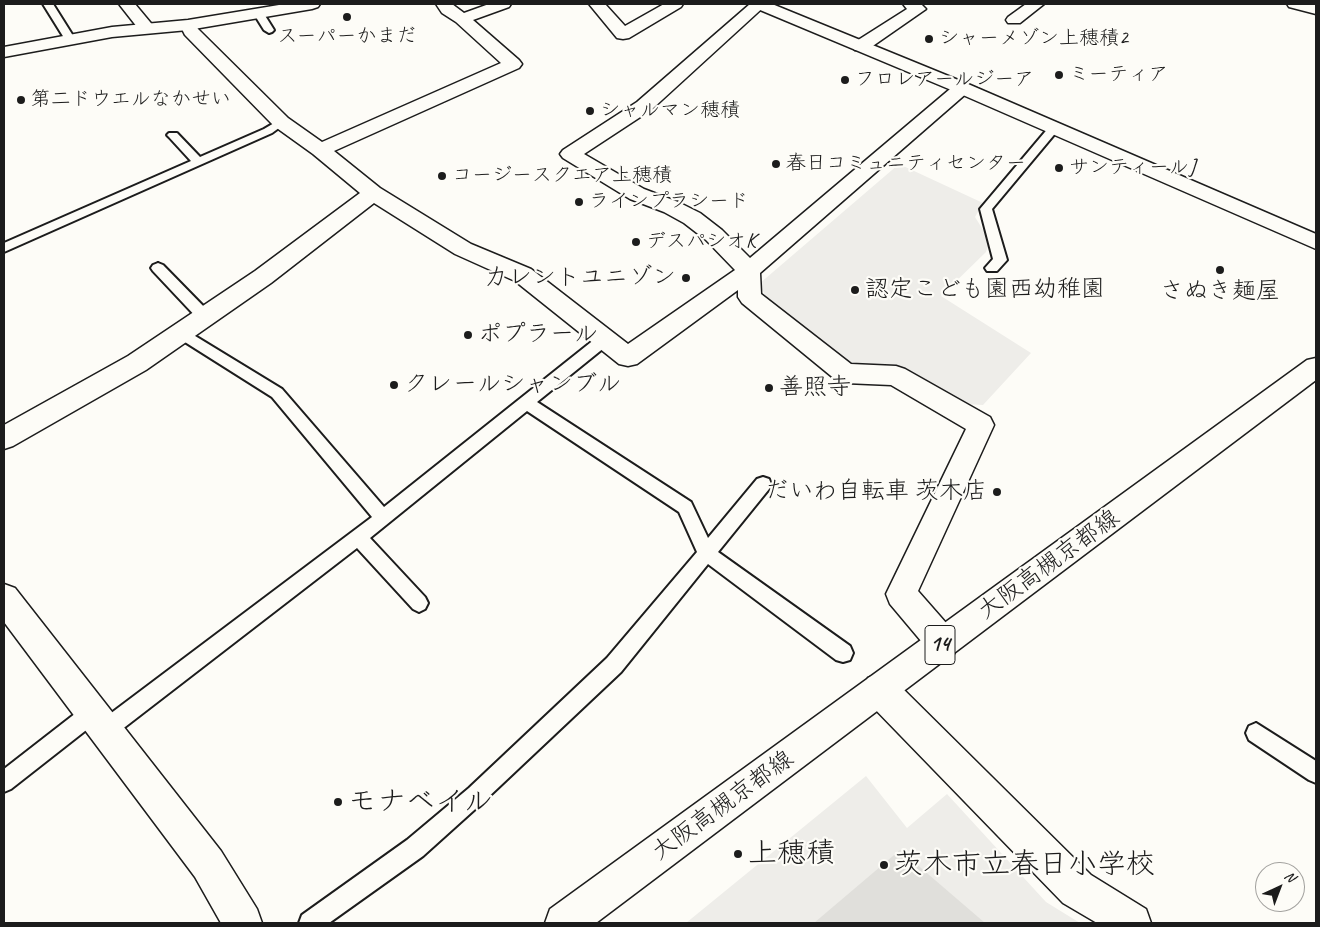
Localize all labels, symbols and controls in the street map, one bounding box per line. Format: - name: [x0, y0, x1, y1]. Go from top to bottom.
- marker: スーパーかまだ: [341, 11, 353, 23]
- place label: スーパーかまだ: [277, 25, 417, 49]
- place label: シャーメゾン上穂積2: [939, 27, 1128, 51]
- marker: シャーメゾン上穂積2: [923, 33, 935, 45]
- place label: ミーティア: [1069, 63, 1169, 87]
- place label: フロレアールジーア: [855, 68, 1034, 92]
- marker: ミーティア: [1053, 69, 1065, 81]
- marker: フロレアールジーア: [839, 74, 851, 86]
- place label: 第二ドウエルなかせい: [31, 88, 231, 112]
- marker: 第二ドウエルなかせい: [15, 94, 27, 106]
- place label: シャルマン穂積: [600, 99, 740, 123]
- marker: シャルマン穂積: [584, 105, 596, 117]
- place label: 春日コミュニティセンター: [786, 152, 1026, 176]
- place label: サンティールJ: [1069, 156, 1195, 180]
- marker: 春日コミュニティセンター: [770, 158, 782, 170]
- marker: サンティールJ: [1053, 162, 1065, 174]
- place label: コージースクエア上穂積: [452, 164, 672, 188]
- marker: コージースクエア上穂積: [436, 170, 448, 182]
- place label: ラインプラシード: [589, 190, 749, 214]
- marker: ラインプラシード: [573, 196, 585, 208]
- place label: デスパシオK: [646, 230, 756, 254]
- marker: デスパシオK: [630, 236, 642, 248]
- place label: カレントユニゾン: [484, 264, 676, 292]
- marker: さぬき麺屋: [1214, 264, 1226, 276]
- marker: カレントユニゾン: [680, 272, 692, 284]
- place label: 認定こども園西幼稚園: [865, 276, 1105, 304]
- place label: さぬき麺屋: [1160, 278, 1280, 306]
- marker: 認定こども園西幼稚園: [849, 284, 861, 296]
- place label: ポプラール: [478, 321, 598, 349]
- marker: ポプラール: [462, 329, 474, 341]
- place label: クレールシャンブル: [404, 371, 621, 399]
- place label: 善照寺: [779, 374, 851, 402]
- marker: クレールシャンブル: [388, 379, 400, 391]
- marker: 善照寺: [763, 382, 775, 394]
- place label: だいわ自転車 茨木店: [765, 478, 987, 506]
- marker: だいわ自転車 茨木店: [991, 486, 1003, 498]
- street label: 大阪高槻京都線: [973, 504, 1125, 626]
- road number: 14: [925, 626, 955, 664]
- street label: 大阪高槻京都線: [647, 745, 799, 867]
- place label: モナベイル: [348, 785, 493, 819]
- marker: モナベイル: [332, 796, 344, 808]
- place label: 上穂積: [748, 837, 835, 871]
- marker: 上穂積: [732, 848, 744, 860]
- place label: 茨木市立春日小学校: [894, 848, 1155, 882]
- marker: 茨木市立春日小学校: [878, 859, 890, 871]
- north arrow: [1255, 862, 1305, 912]
- text: N: [1281, 867, 1299, 886]

